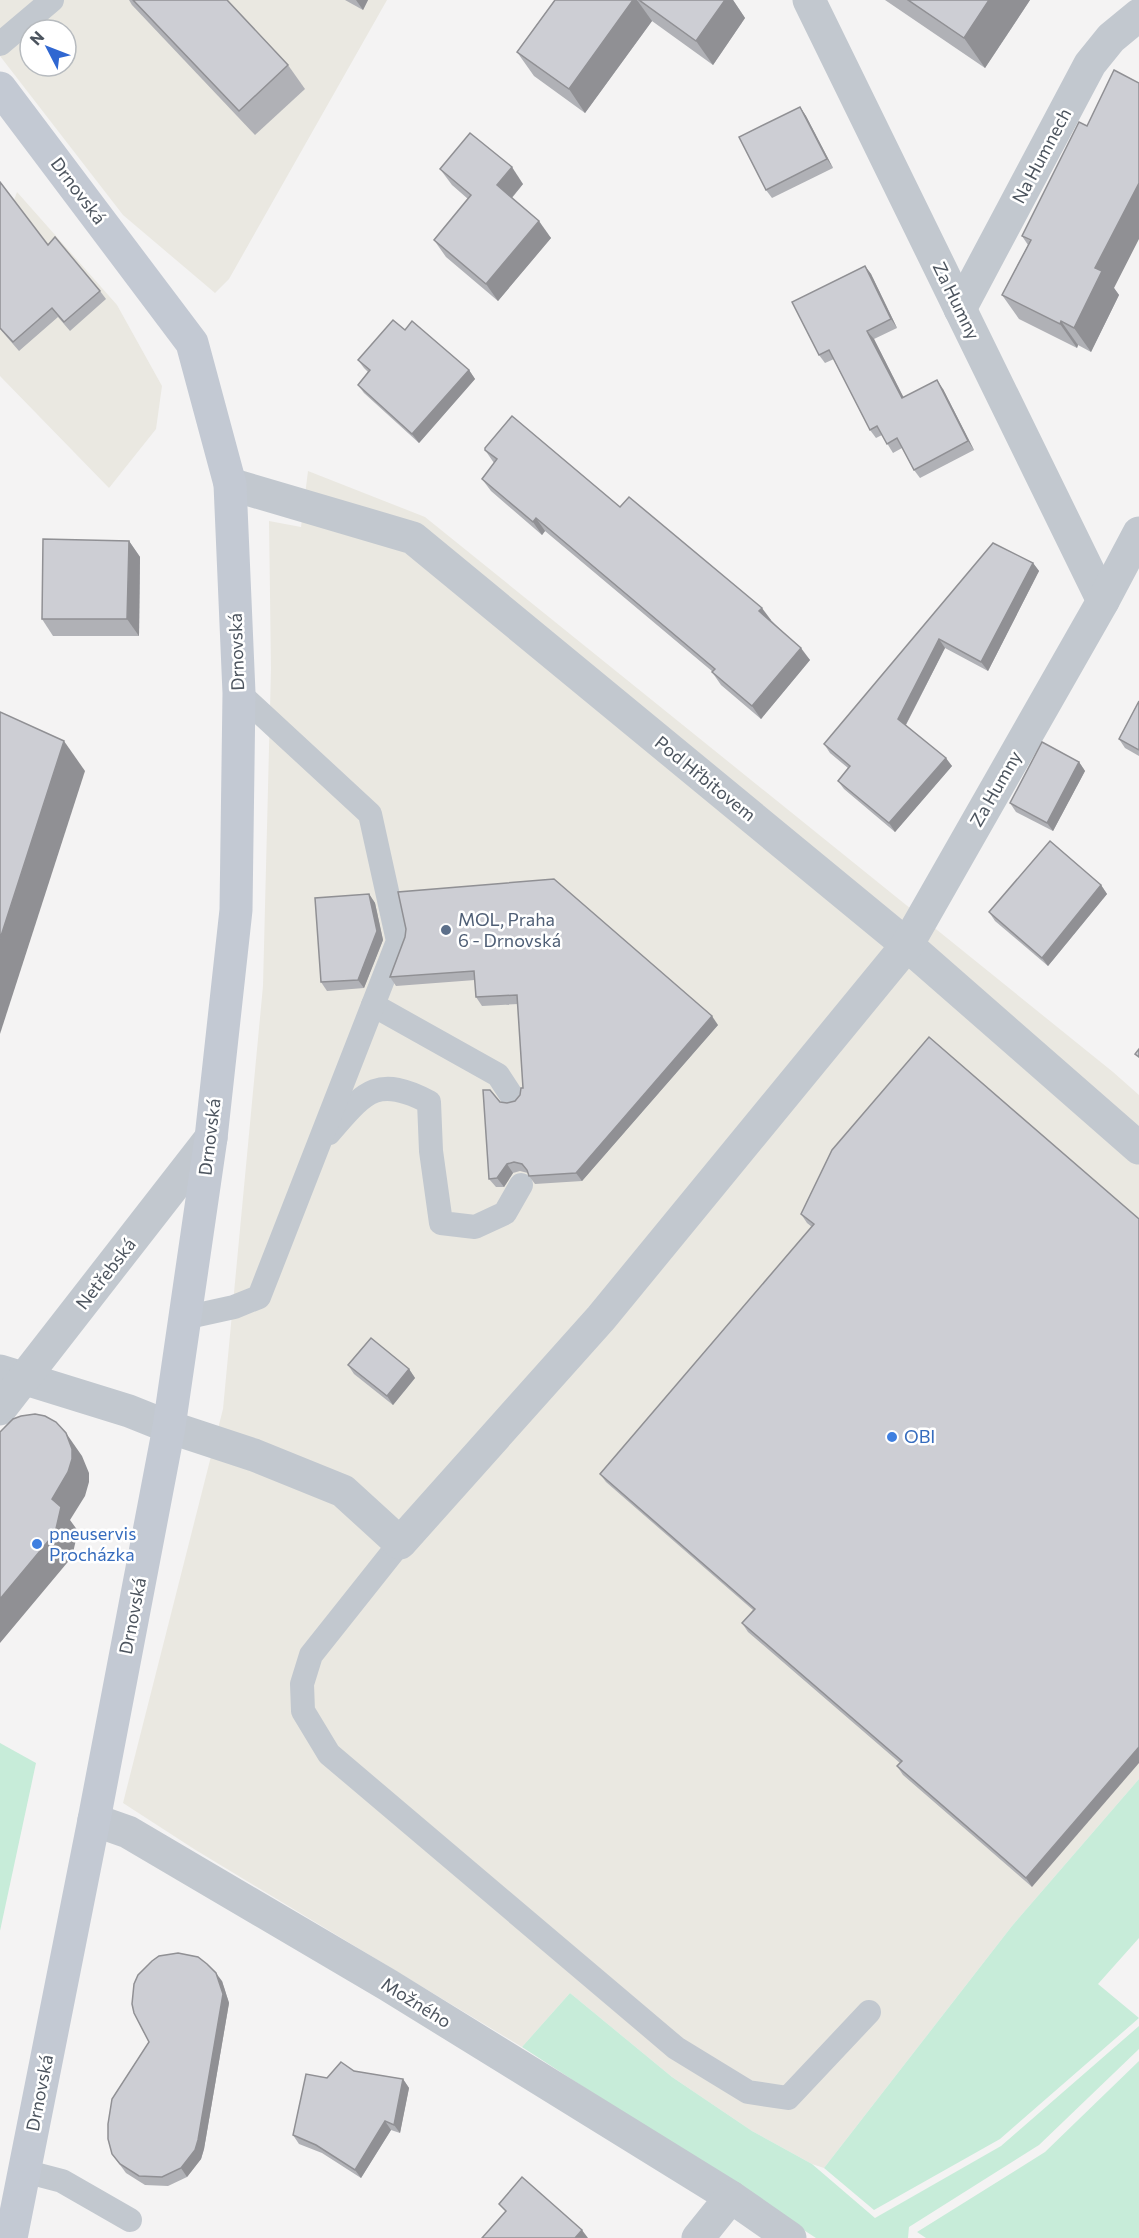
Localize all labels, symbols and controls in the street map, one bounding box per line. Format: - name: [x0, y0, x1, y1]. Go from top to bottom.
- north arrow: [18, 18, 78, 78]
- text: N: [25, 27, 48, 48]
- street label: Na Humnech: [1007, 104, 1075, 207]
- street label: Drnovská: [47, 153, 111, 228]
- street label: Za Humny: [929, 258, 985, 343]
- street label: Drnovská: [224, 613, 248, 691]
- street label: Pod Hřbitovem: [651, 731, 760, 826]
- street label: Za Humny: [965, 747, 1026, 830]
- place label: MOL, Praha 6 - Drnovská: [458, 908, 561, 951]
- marker: MOL, Praha 6 - Drnovská: [439, 923, 453, 937]
- street label: Drnovská: [193, 1097, 225, 1177]
- street label: Netřebská: [71, 1233, 140, 1313]
- place label: OBI: [904, 1425, 935, 1447]
- marker: OBI: [885, 1430, 899, 1444]
- place label: pneuservis Procházka: [49, 1522, 136, 1565]
- marker: pneuservis Procházka: [30, 1537, 44, 1551]
- street label: Drnovská: [114, 1576, 150, 1656]
- street label: Možného: [378, 1972, 455, 2032]
- street label: Drnovská: [21, 2053, 57, 2133]

